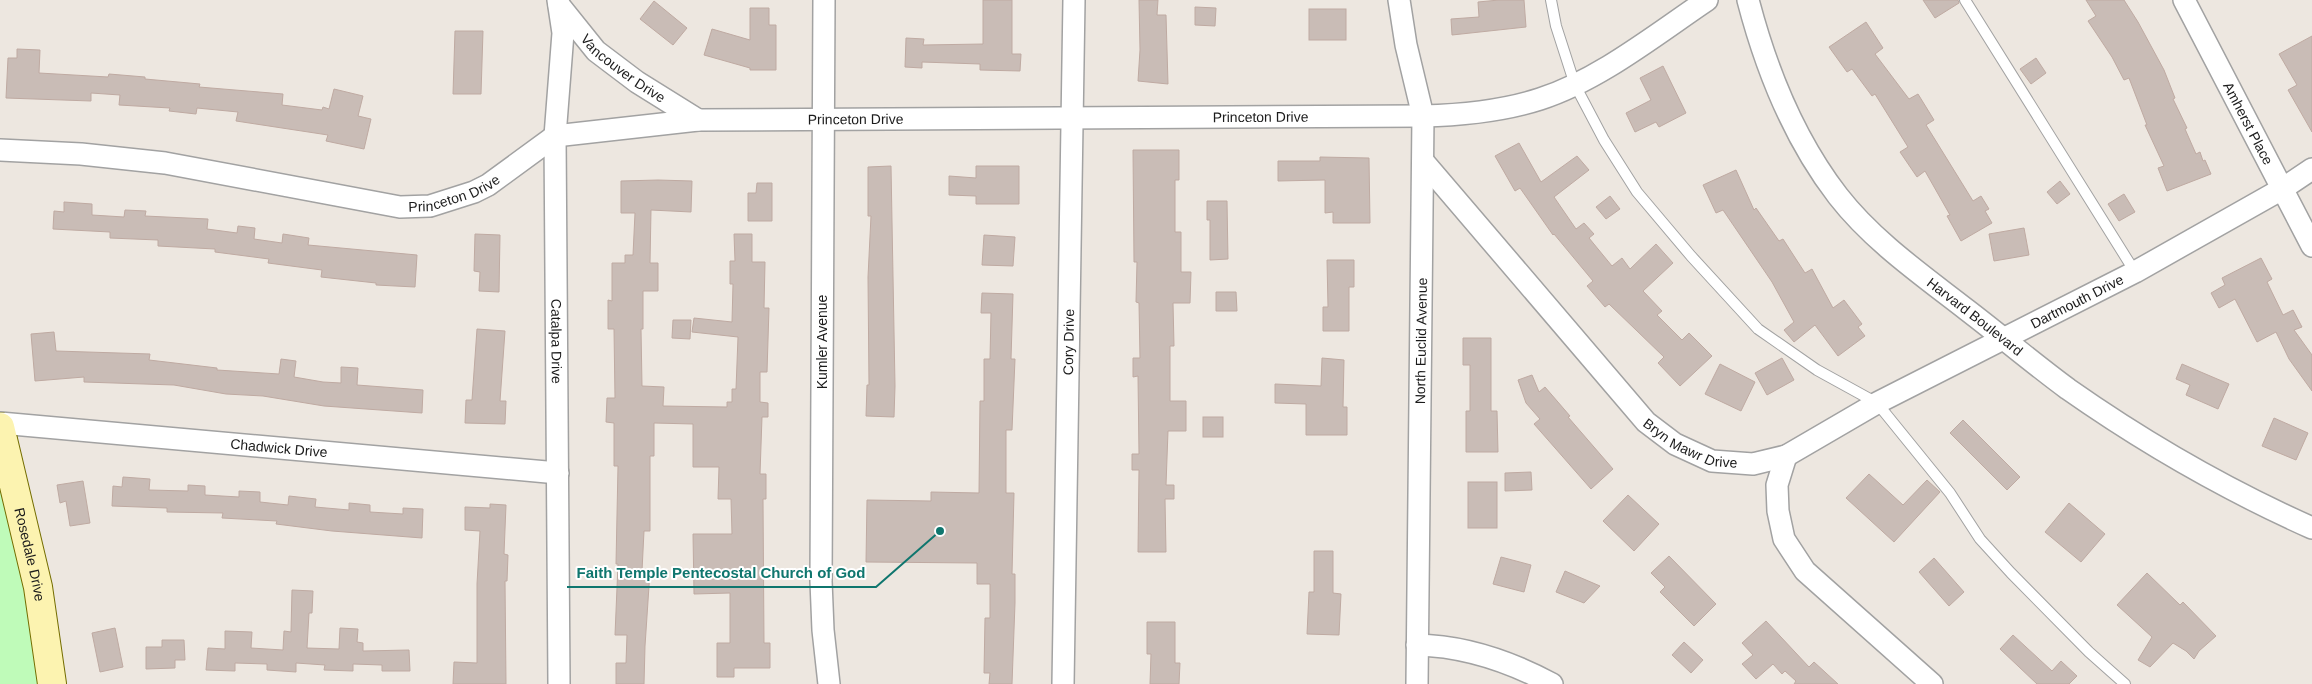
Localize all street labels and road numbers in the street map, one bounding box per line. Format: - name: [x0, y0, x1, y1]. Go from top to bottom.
- street label: Vancouver Drive: [578, 31, 668, 106]
- street label: Amherst Place: [2220, 79, 2276, 168]
- street label: Princeton Drive: [1213, 109, 1309, 125]
- street label: Princeton Drive: [808, 111, 904, 127]
- street label: Princeton Drive: [408, 171, 503, 215]
- street label: Dartmouth Drive: [2028, 271, 2126, 332]
- street label: Harvard Boulevard: [1924, 274, 2026, 359]
- street label: North Euclid Avenue: [1412, 277, 1430, 404]
- street label: Kumler Avenue: [814, 294, 830, 389]
- street label: Catalpa Drive: [548, 299, 565, 384]
- street label: Cory Drive: [1060, 309, 1077, 375]
- street label: Bryn Mawr Drive: [1640, 415, 1738, 471]
- street label: Chadwick Drive: [230, 436, 328, 460]
- street label: Rosedale Drive: [11, 506, 48, 603]

